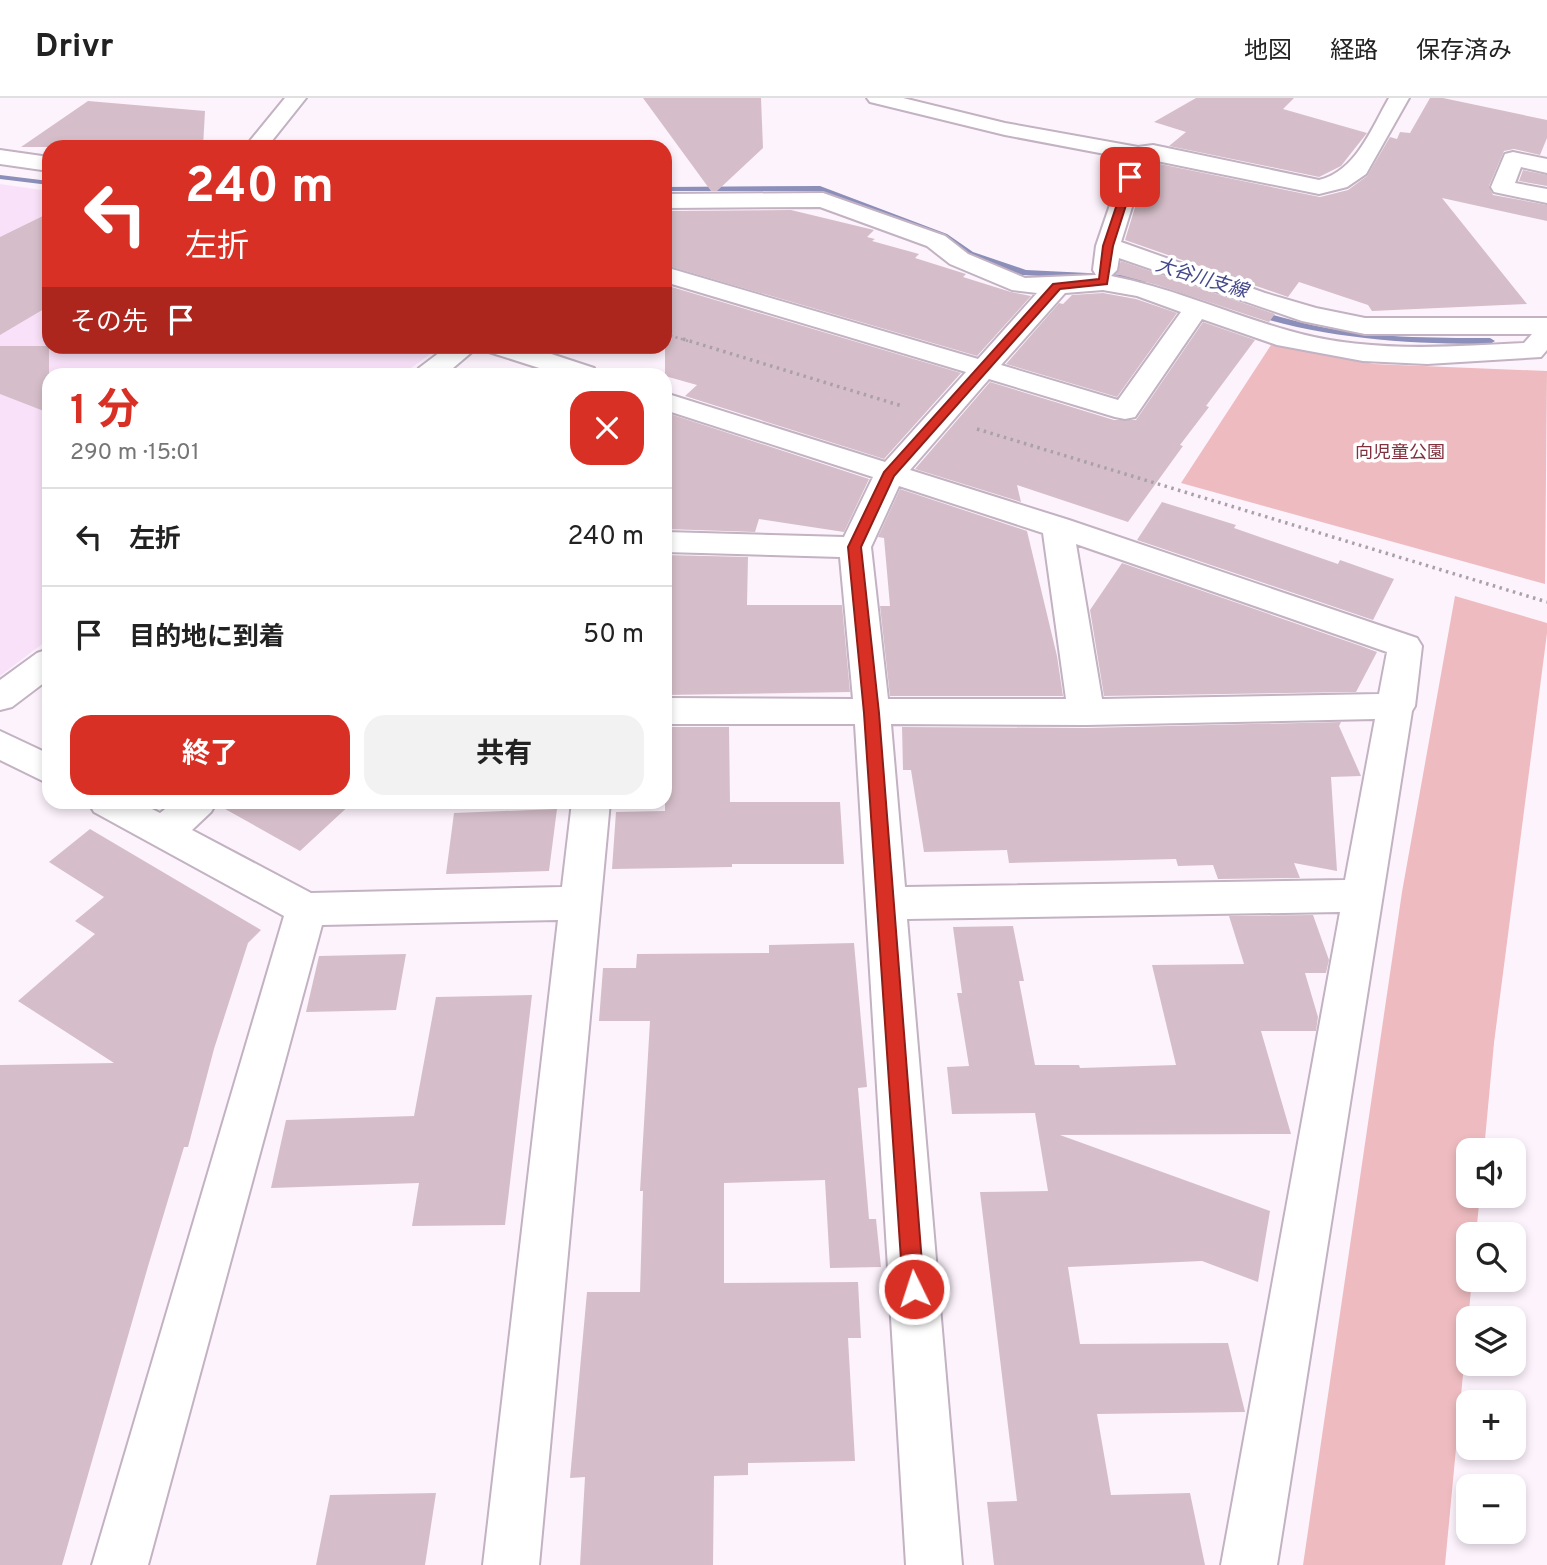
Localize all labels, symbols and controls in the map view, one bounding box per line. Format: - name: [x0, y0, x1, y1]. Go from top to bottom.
- text: Drivr: [35, 27, 114, 69]
- text: 地図: [1244, 37, 1292, 67]
- text: 経路: [1330, 37, 1378, 67]
- text: 保存済み: [1416, 37, 1512, 67]
- pin: [1100, 147, 1160, 207]
- text: 240 m: [185, 158, 334, 220]
- icon: arrive: [1111, 158, 1149, 196]
- icon: left: [70, 168, 161, 259]
- text: 左折: [185, 228, 249, 268]
- water label: 大谷川支線: [1152, 254, 1252, 305]
- icon: arrive: [162, 301, 200, 339]
- text: その先: [70, 307, 148, 340]
- text: 1 分: [70, 386, 139, 439]
- button: close: [570, 391, 644, 465]
- text: 290 m · 15:01: [70, 439, 199, 468]
- park label: 向児童公園: [1355, 442, 1445, 465]
- icon: left: [70, 518, 108, 556]
- text: 240 m: [567, 521, 644, 554]
- text: 左折: [129, 524, 181, 557]
- icon: arrive: [70, 616, 108, 654]
- text: 50 m: [583, 619, 644, 652]
- text: 目的地に到着: [129, 622, 285, 655]
- button: 終了: [70, 715, 350, 795]
- button: 共有: [364, 715, 644, 795]
- map controls: [1456, 1138, 1526, 1544]
- button: sound: [1456, 1138, 1526, 1208]
- button: search: [1456, 1222, 1526, 1292]
- position arrow: [877, 1252, 951, 1326]
- button: layers: [1456, 1306, 1526, 1376]
- button: +: [1456, 1390, 1526, 1460]
- button: −: [1456, 1474, 1526, 1544]

